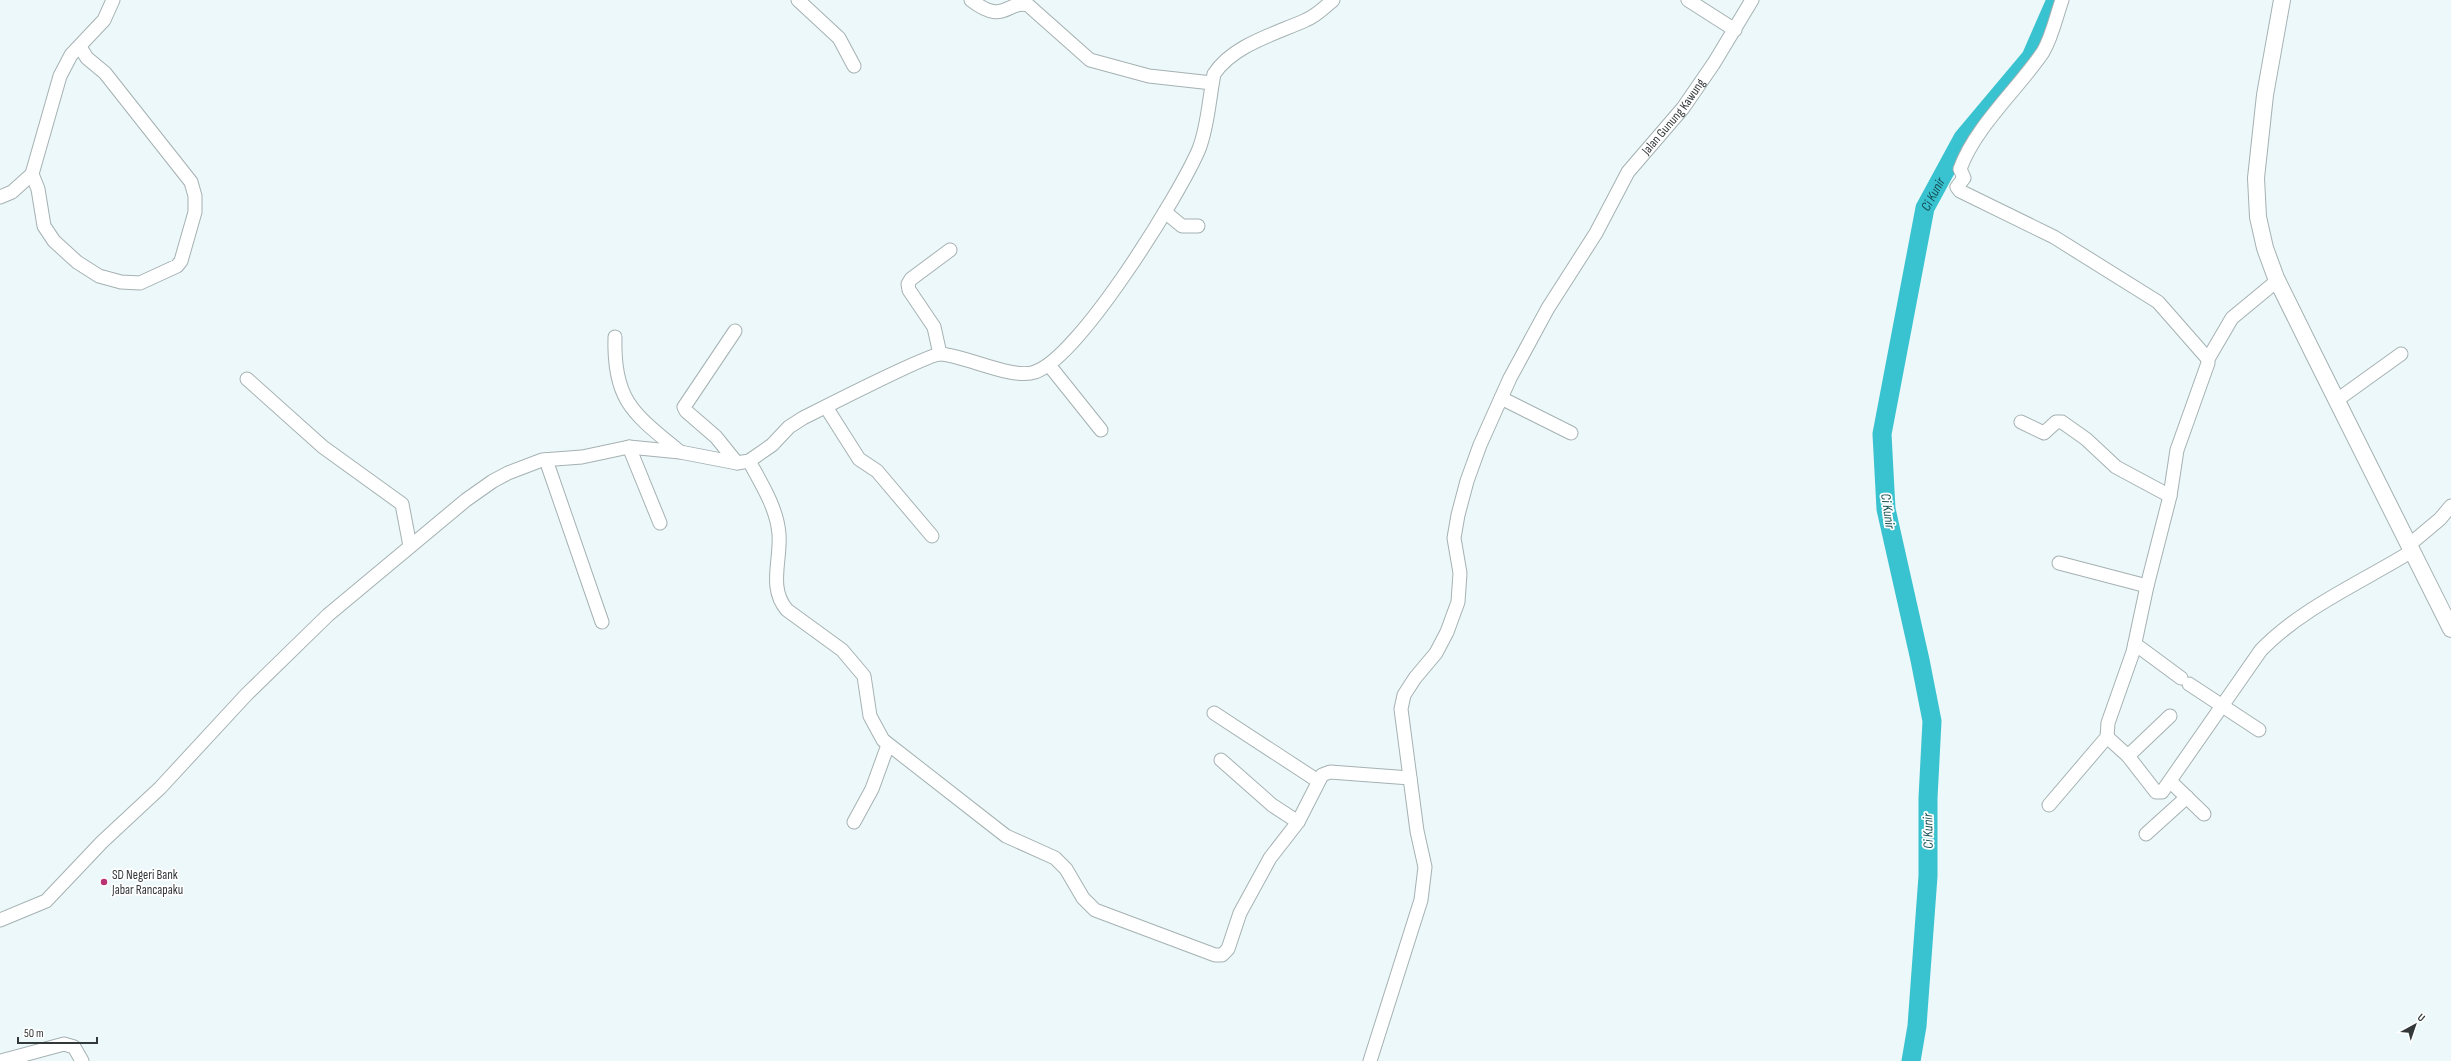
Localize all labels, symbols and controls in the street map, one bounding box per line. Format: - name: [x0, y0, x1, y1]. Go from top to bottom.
- street label: Jalan Gunung Kawung: [1638, 76, 1709, 159]
- water label: Ci Kunir: [1917, 173, 1949, 214]
- water label: Ci Kunir: [1877, 492, 1899, 531]
- water label: Ci Kunir: [1919, 812, 1937, 849]
- place label: SD Negeri Bank Jabar Rancapaku: [111, 867, 183, 898]
- marker: SD Negeri Bank Jabar Rancapaku: [99, 877, 109, 887]
- north arrow: [2395, 1005, 2435, 1045]
- text: U: [2415, 1011, 2428, 1025]
- scale bar: [18, 1019, 97, 1045]
- text: 50 m: [24, 1026, 44, 1041]

